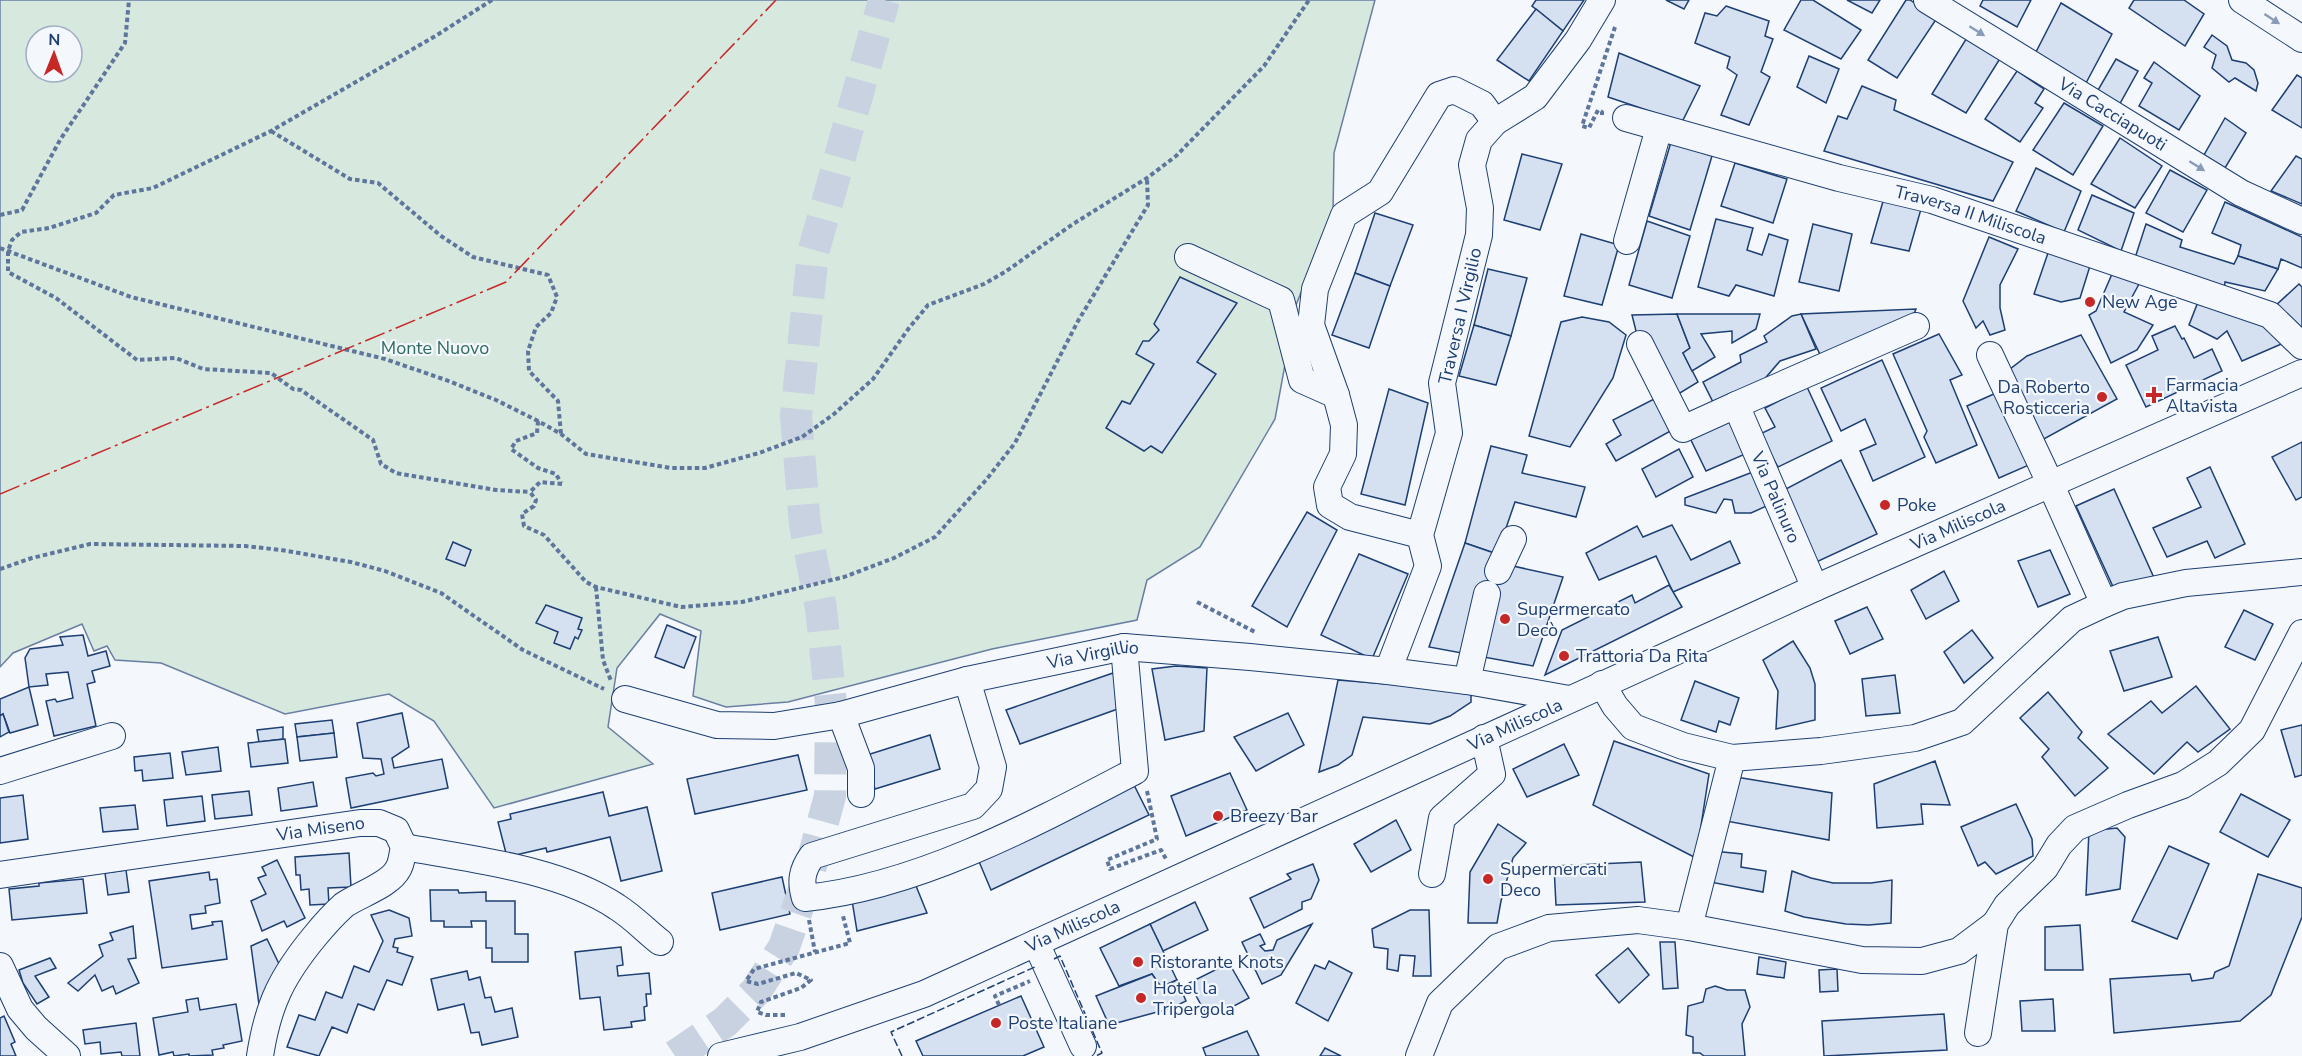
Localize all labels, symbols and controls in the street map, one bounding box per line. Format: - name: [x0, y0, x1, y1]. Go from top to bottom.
- one-way arrow: [2264, 14, 2280, 25]
- north arrow: [24, 24, 84, 84]
- one-way arrow: [1969, 25, 1985, 36]
- text: N: [48, 29, 60, 51]
- street label: Via Cacciapuoti: [2053, 71, 2172, 157]
- one-way arrow: [2189, 160, 2205, 171]
- street label: Traversa II Miliscola: [1892, 180, 2050, 250]
- street label: Traversa I Virgilio: [1433, 245, 1487, 387]
- place label: New Age: [2102, 290, 2178, 314]
- marker: New Age: [2083, 295, 2097, 309]
- park label: Monte Nuovo: [381, 336, 489, 360]
- place label: Farmacia Altavista: [2166, 373, 2239, 418]
- place label: Da Roberto Rosticceria: [1997, 375, 2090, 420]
- marker: Farmacia Altavista: [2147, 388, 2161, 402]
- marker: Da Roberto Rosticceria: [2095, 390, 2109, 404]
- street label: Via Palinuro: [1745, 447, 1806, 547]
- place label: Poke: [1897, 493, 1936, 517]
- street label: Via Miliscola: [1906, 493, 2009, 557]
- marker: Poke: [1878, 498, 1892, 512]
- place label: Supermercato Decò: [1517, 597, 1630, 642]
- marker: Supermercato Decò: [1498, 612, 1512, 626]
- street label: Via Virgillio: [1044, 635, 1140, 675]
- place label: Trattoria Da Rita: [1576, 644, 1708, 668]
- marker: Trattoria Da Rita: [1557, 649, 1571, 663]
- street label: Via Miliscola: [1463, 693, 1566, 757]
- place label: Breezy Bar: [1230, 804, 1318, 828]
- marker: Breezy Bar: [1211, 809, 1225, 823]
- street label: Via Miseno: [274, 810, 366, 847]
- place label: Supermercati Deco: [1500, 857, 1607, 902]
- marker: Supermercati Deco: [1481, 872, 1495, 886]
- street label: Via Miliscola: [1021, 894, 1124, 959]
- place label: Ristorante Knots: [1150, 950, 1284, 974]
- marker: Ristorante Knots: [1131, 955, 1145, 969]
- place label: Hotel la Tripergola: [1153, 976, 1235, 1021]
- marker: Hotel la Tripergola: [1134, 991, 1148, 1005]
- place label: Poste Italiane: [1008, 1011, 1117, 1035]
- marker: Poste Italiane: [989, 1016, 1003, 1030]

